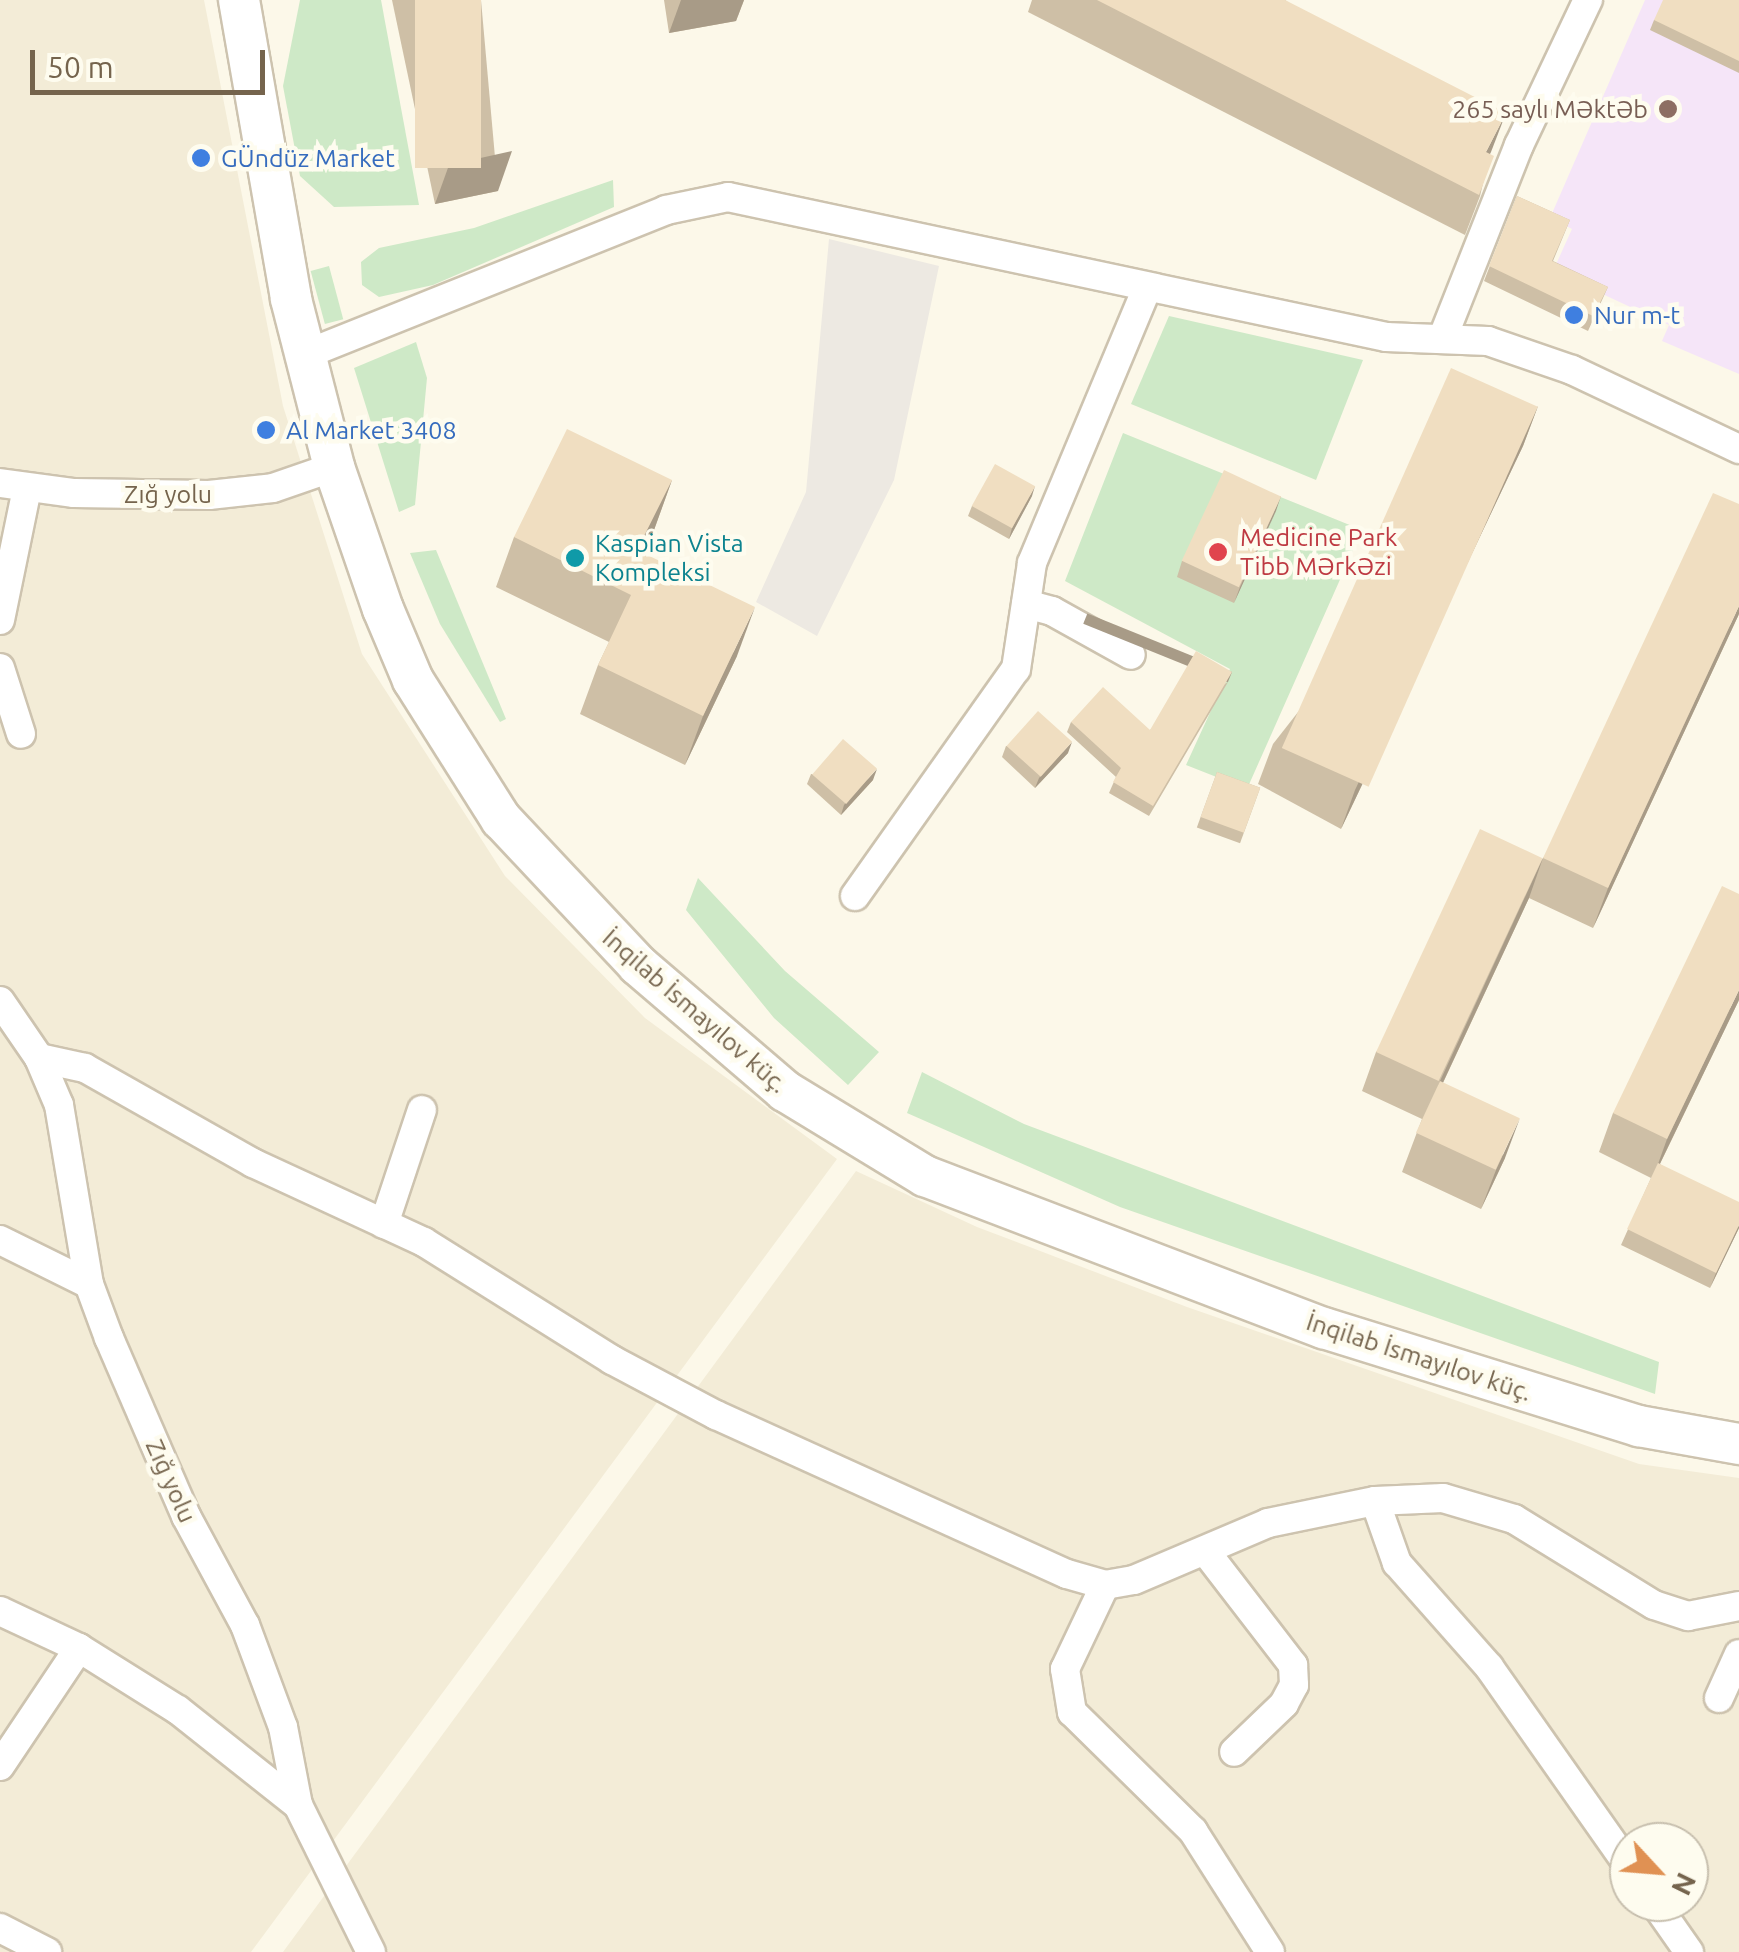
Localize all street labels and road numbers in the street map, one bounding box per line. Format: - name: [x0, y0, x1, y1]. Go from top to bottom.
- street label: Zığ yolu: [124, 479, 212, 509]
- street label: İnqilab İsmayılov küç.: [597, 923, 793, 1099]
- street label: İnqilab İsmayılov küç.: [1303, 1306, 1535, 1408]
- street label: Zığ yolu: [139, 1435, 203, 1527]

